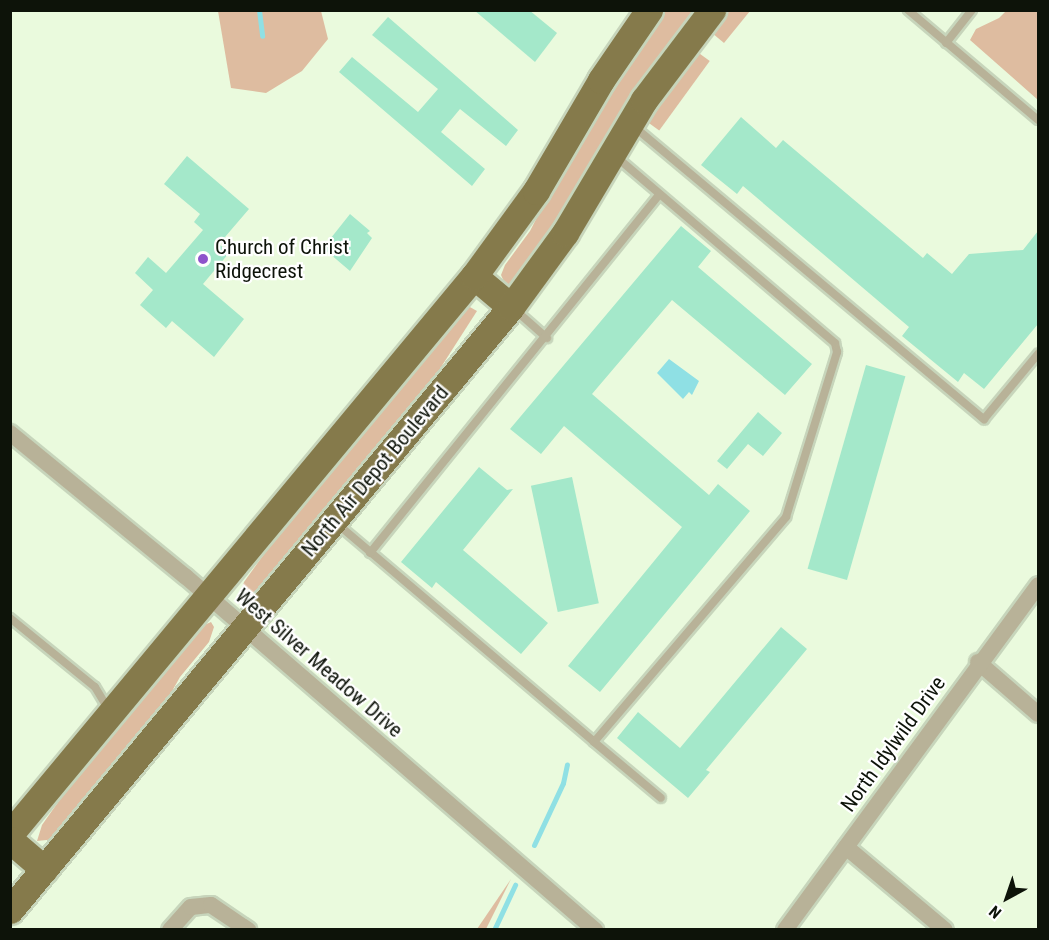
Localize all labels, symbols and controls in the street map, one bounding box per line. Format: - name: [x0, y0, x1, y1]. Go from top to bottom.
- place label: Church of Christ Ridgecrest: [215, 234, 349, 284]
- marker: Church of Christ Ridgecrest: [196, 252, 210, 266]
- street label: North Air Depot Boulevard: [296, 380, 454, 562]
- street label: West Silver Meadow Drive: [230, 583, 408, 743]
- street label: North Idylwild Drive: [835, 671, 951, 817]
- north arrow: [977, 868, 1037, 928]
- text: N: [985, 902, 1005, 923]

